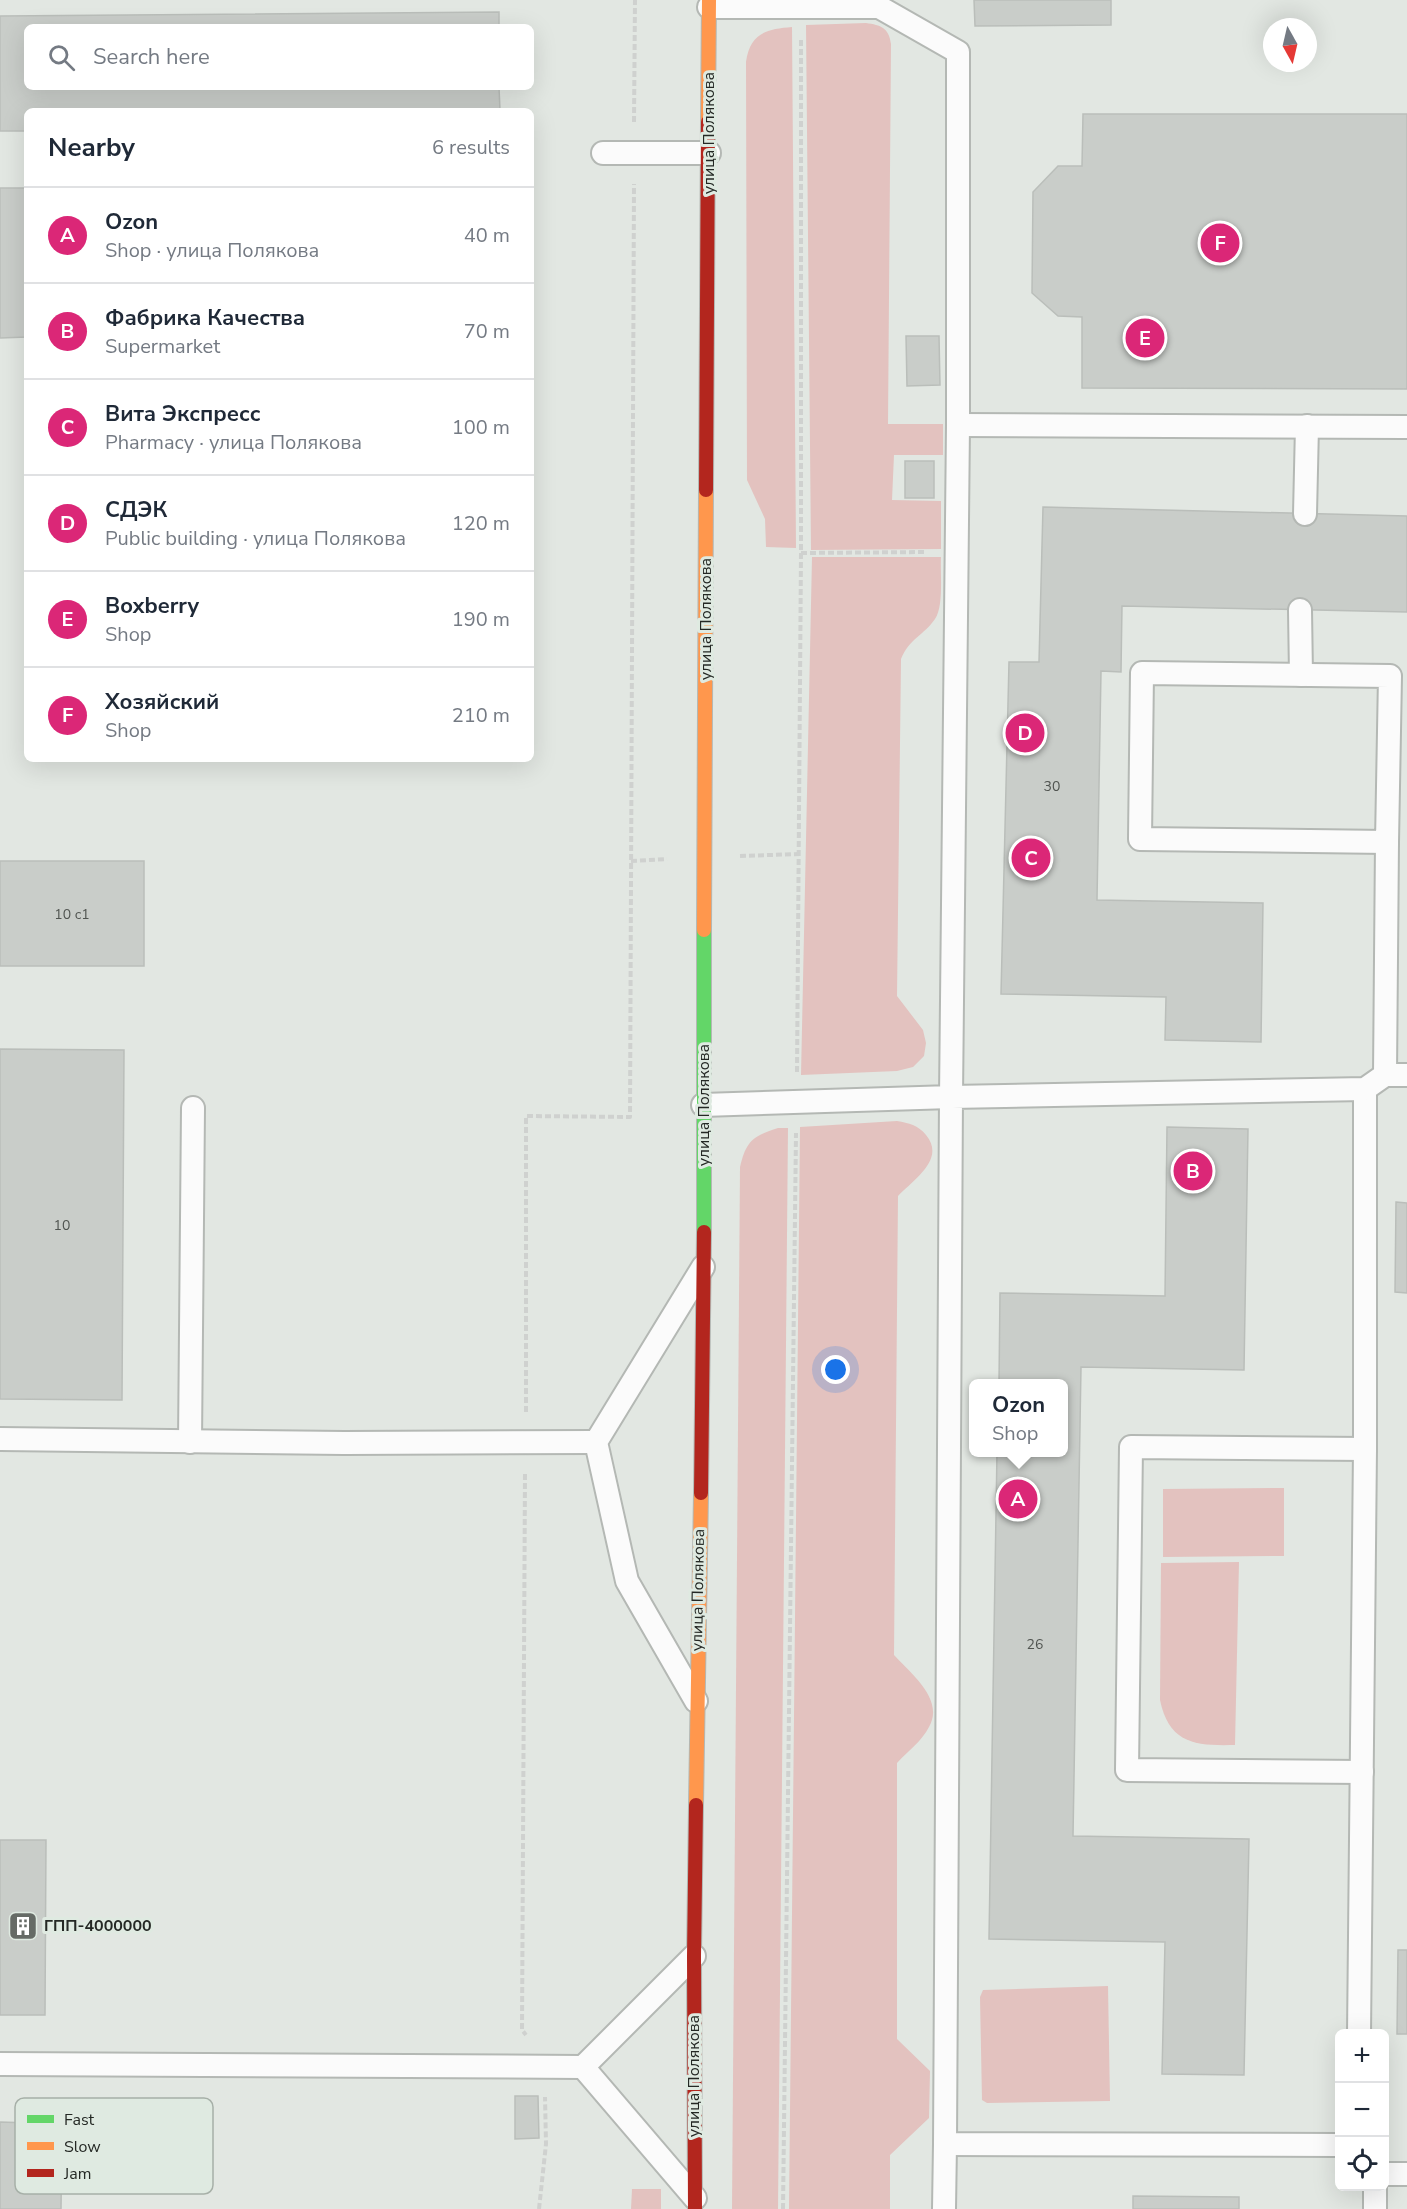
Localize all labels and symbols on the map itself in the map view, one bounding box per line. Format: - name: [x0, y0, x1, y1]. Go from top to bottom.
- north arrow: [1263, 18, 1317, 72]
- street label: улица Полякова: [698, 72, 720, 194]
- pin: F: [1200, 220, 1240, 266]
- pin: E: [1126, 316, 1164, 360]
- street label: улица Полякова: [695, 558, 717, 680]
- pin: D: [1006, 710, 1044, 756]
- house number: 30: [1044, 777, 1060, 796]
- pin: C: [1012, 836, 1050, 880]
- house number: 10 с1: [54, 905, 90, 924]
- street label: улица Полякова: [693, 1044, 715, 1166]
- pin: B: [1174, 1148, 1212, 1194]
- house number: 10: [54, 1216, 70, 1235]
- your location: [821, 1355, 850, 1384]
- pin: A: [998, 1476, 1038, 1522]
- street label: улица Полякова: [686, 1529, 710, 1651]
- house number: 26: [1027, 1635, 1043, 1654]
- building icon: ГПП-4000000: [7, 1910, 39, 1942]
- place label: ГПП-4000000: [44, 1915, 152, 1937]
- street label: улица Полякова: [683, 2015, 705, 2137]
- legend: [15, 2098, 213, 2194]
- text: Fast: [64, 2109, 95, 2131]
- text: Slow: [64, 2136, 101, 2158]
- text: Jam: [63, 2163, 91, 2185]

